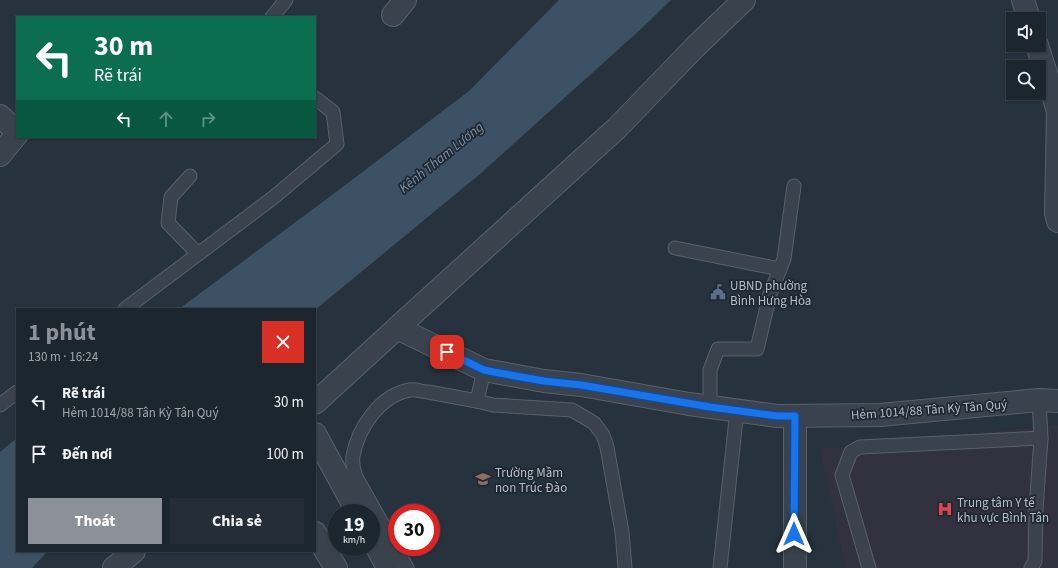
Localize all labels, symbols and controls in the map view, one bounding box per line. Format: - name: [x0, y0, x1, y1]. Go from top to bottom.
- map controls: [1006, 12, 1046, 100]
- button: sound: [1006, 12, 1046, 52]
- text: 30 m: [94, 26, 153, 66]
- icon: left: [28, 32, 80, 84]
- button: search: [1006, 60, 1046, 100]
- text: Rẽ trái: [94, 63, 142, 88]
- icon: left: [113, 108, 135, 130]
- icon: ahead: [155, 108, 177, 130]
- icon: right: [197, 108, 219, 130]
- water label: Kênh Tham Lương: [395, 117, 488, 198]
- place label: UBND phường Bình Hưng Hòa: [730, 277, 811, 310]
- public building icon: UBND phường Bình Hưng Hòa: [709, 283, 727, 301]
- text: 1 phút: [28, 315, 96, 350]
- button: close: [262, 321, 304, 363]
- pin: [430, 335, 464, 369]
- icon: arrive: [436, 341, 458, 363]
- text: 130 m · 16:24: [28, 348, 98, 366]
- text: Rẽ trái: [62, 383, 105, 404]
- icon: left: [28, 391, 50, 413]
- text: 30 m: [274, 392, 304, 413]
- street label: Hẻm 1014/88 Tân Kỳ Tân Quý: [850, 396, 1008, 424]
- text: Hẻm 1014/88 Tân Kỳ Tân Quý: [62, 404, 219, 422]
- icon: arrive: [28, 443, 50, 465]
- text: Đến nơi: [62, 444, 112, 465]
- text: 100 m: [266, 444, 304, 465]
- place label: Trường Mầm non Trúc Đào: [495, 464, 567, 497]
- school or university icon: Trường Mầm non Trúc Đào: [474, 470, 492, 488]
- place label: Trung tâm Y tế khu vực Bình Tân: [957, 494, 1049, 527]
- button: Thoát: [28, 498, 162, 544]
- button: Chia sẻ: [170, 498, 304, 544]
- hospital icon: Trung tâm Y tế khu vực Bình Tân: [936, 500, 954, 518]
- speed limit sign: 30: [388, 504, 440, 556]
- text: 19: [343, 511, 365, 539]
- position arrow: [773, 513, 815, 555]
- text: km/h: [343, 533, 365, 547]

